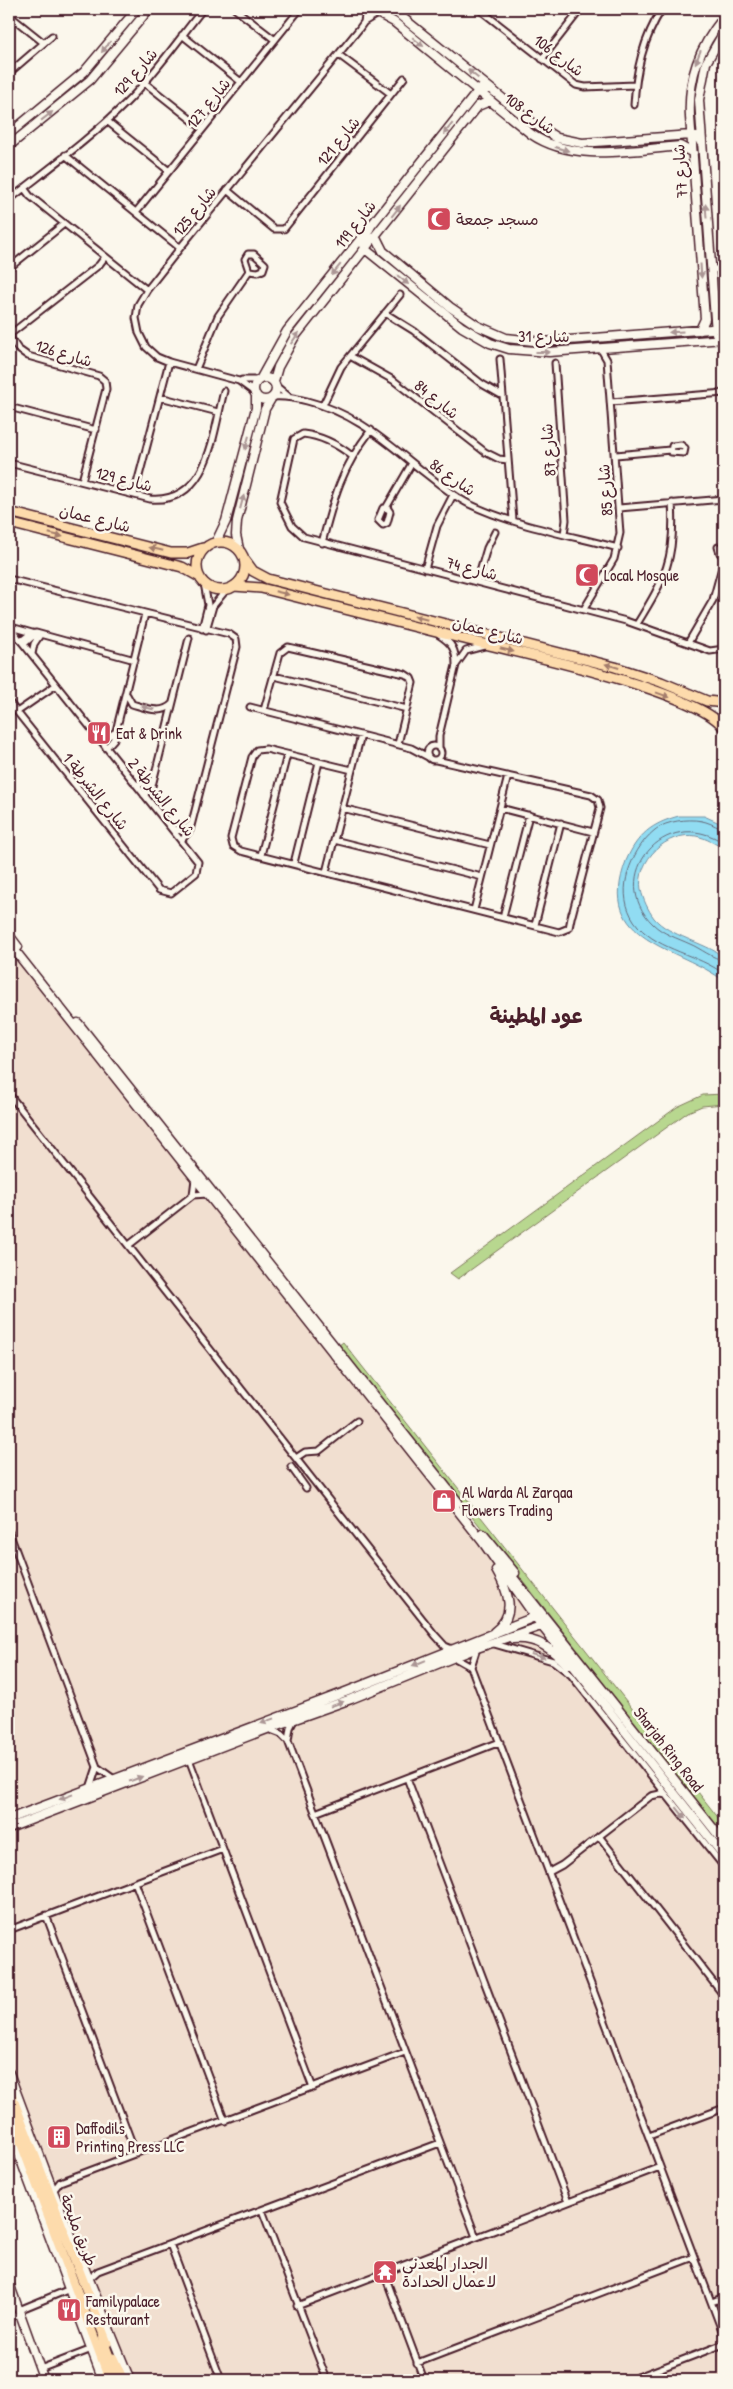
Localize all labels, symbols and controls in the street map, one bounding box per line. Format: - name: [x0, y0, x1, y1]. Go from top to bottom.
- street label: شارع 106: [529, 29, 589, 82]
- one-way arrow: [412, 37, 425, 48]
- one-way arrow: [100, 40, 112, 52]
- street label: شارع 129: [108, 43, 163, 102]
- one-way arrow: [694, 50, 702, 65]
- one-way arrow: [467, 68, 480, 79]
- street label: شارع 127: [181, 73, 236, 134]
- street label: شارع 108: [499, 87, 560, 140]
- one-way arrow: [40, 110, 53, 121]
- street label: شارع 121: [311, 112, 365, 171]
- one-way arrow: [442, 122, 453, 135]
- street label: شارع 77: [667, 143, 694, 199]
- one-way arrow: [555, 146, 570, 154]
- street label: شارع 125: [167, 181, 222, 241]
- street label: شارع 119: [329, 195, 382, 253]
- one-way arrow: [702, 203, 710, 219]
- one-way arrow: [391, 204, 401, 218]
- mosque icon: مسجد جمعة: [426, 206, 452, 232]
- place label: مسجد جمعة: [456, 208, 539, 230]
- one-way arrow: [331, 263, 342, 276]
- one-way arrow: [698, 263, 706, 279]
- one-way arrow: [396, 274, 409, 285]
- street label: شارع 31: [518, 325, 570, 348]
- one-way arrow: [667, 329, 683, 337]
- one-way arrow: [290, 331, 299, 344]
- street label: شارع 126: [33, 334, 95, 373]
- one-way arrow: [535, 348, 551, 356]
- street label: شارع 84: [410, 374, 464, 424]
- street label: شارع 87: [535, 423, 562, 477]
- one-way arrow: [243, 435, 251, 450]
- street label: شارع 86: [425, 453, 480, 502]
- street label: شارع 129: [93, 461, 155, 498]
- street label: شارع 85: [592, 463, 619, 517]
- one-way arrow: [238, 494, 246, 509]
- street label: شارع عمان: [57, 499, 133, 538]
- one-way arrow: [49, 531, 64, 539]
- one-way arrow: [148, 545, 163, 553]
- street label: شارع 74: [444, 551, 500, 586]
- mosque icon: Local Mosque: [574, 562, 600, 588]
- place label: Local Mosque: [604, 564, 680, 586]
- one-way arrow: [275, 589, 290, 597]
- street label: شارع عمان: [450, 611, 526, 650]
- one-way arrow: [413, 614, 428, 622]
- one-way arrow: [500, 647, 515, 655]
- one-way arrow: [604, 662, 619, 670]
- one-way arrow: [656, 692, 671, 699]
- one-way arrow: [140, 704, 155, 712]
- restaurant icon: Eat & Drink: [86, 720, 112, 746]
- place label: Eat & Drink: [116, 722, 182, 744]
- street label: شارع الشرطة 1: [57, 748, 134, 835]
- street label: شارع الشرطة 2: [123, 753, 201, 842]
- district label: عود المطينة: [490, 1001, 582, 1030]
- place label: Al Warda Al Zarqaa Flowers Trading: [461, 1481, 572, 1521]
- shop icon: Al Warda Al Zarqaa Flowers Trading: [431, 1488, 457, 1514]
- one-way arrow: [530, 1653, 545, 1661]
- one-way arrow: [412, 1659, 426, 1667]
- one-way arrow: [330, 1700, 345, 1707]
- street label: Sharjah Ring Road: [629, 1702, 709, 1796]
- one-way arrow: [260, 1717, 275, 1725]
- one-way arrow: [129, 1775, 144, 1783]
- one-way arrow: [59, 1794, 74, 1801]
- one-way arrow: [676, 1806, 687, 1819]
- place label: Daffodils Printing Press LLC: [76, 2117, 185, 2157]
- building icon: Daffodils Printing Press LLC: [46, 2124, 72, 2150]
- street label: طريق مليحة: [55, 2191, 103, 2269]
- place label: الجدار المعدني لاعمال الحدادة: [402, 2252, 496, 2292]
- temple icon: الجدار المعدني لاعمال الحدادة: [372, 2259, 398, 2285]
- place label: Familypalace Restaurant: [85, 2290, 161, 2330]
- restaurant icon: Familypalace Restaurant: [56, 2297, 82, 2323]

